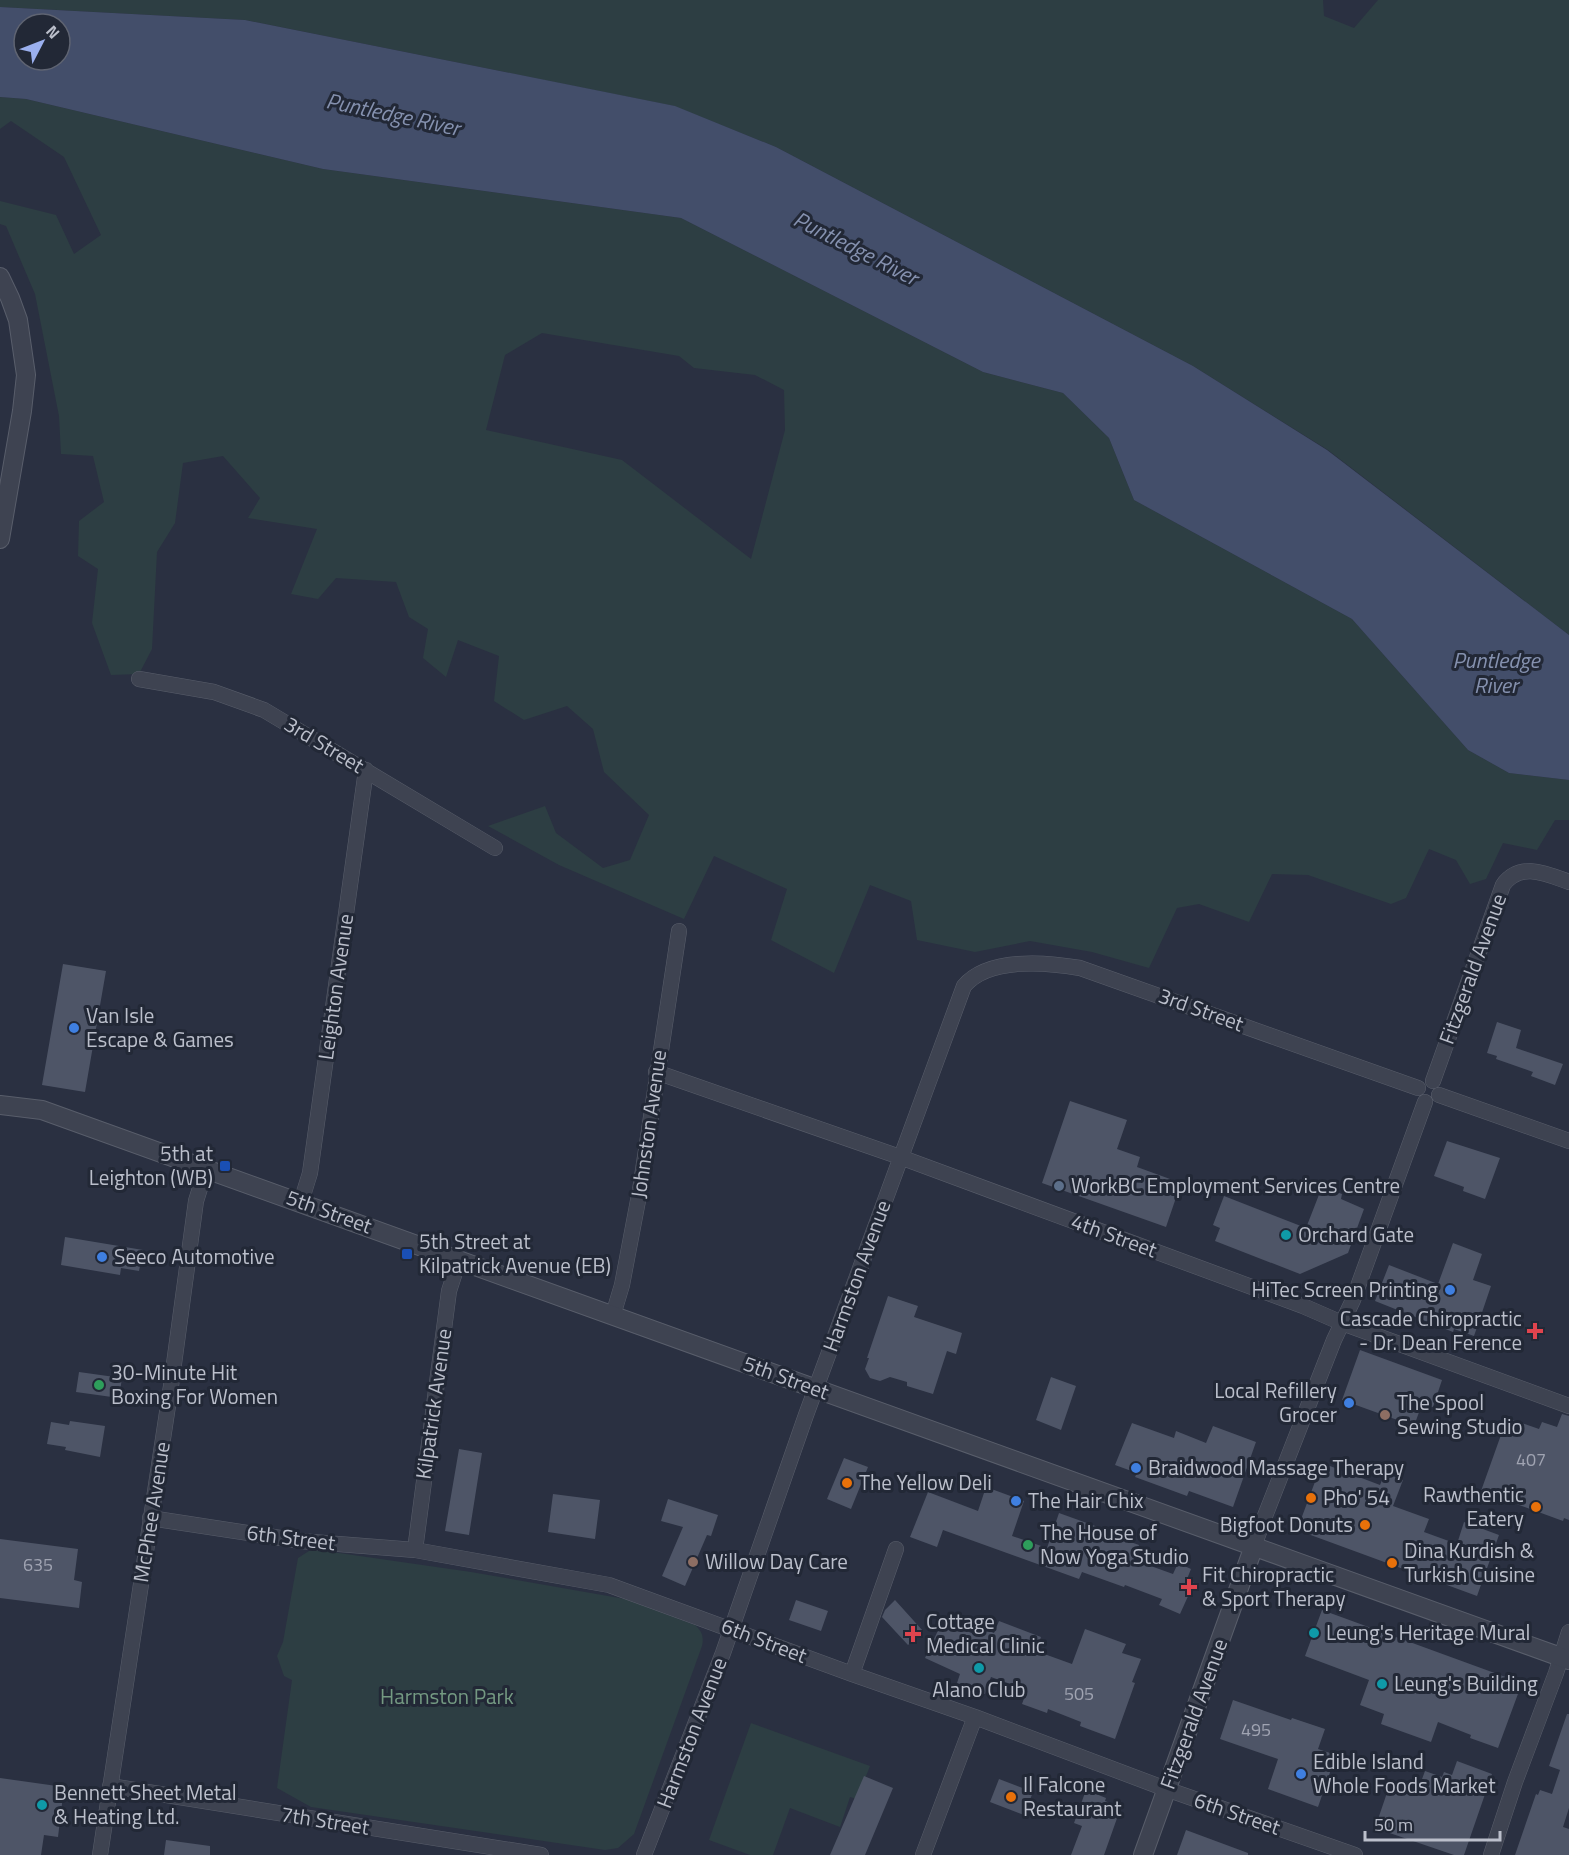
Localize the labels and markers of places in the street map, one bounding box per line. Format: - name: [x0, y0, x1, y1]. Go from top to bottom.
- place label: Van Isle Escape & Games: [86, 999, 234, 1055]
- marker: Van Isle Escape & Games: [67, 1021, 81, 1035]
- place label: 5th at Leighton (WB): [89, 1137, 214, 1193]
- marker: 5th at Leighton (WB): [218, 1159, 232, 1173]
- place label: WorkBC Employment Services Centre: [1071, 1169, 1400, 1201]
- marker: WorkBC Employment Services Centre: [1052, 1179, 1066, 1193]
- place label: Orchard Gate: [1298, 1218, 1414, 1250]
- place label: 5th Street at Kilpatrick Avenue (EB): [419, 1225, 611, 1281]
- marker: Orchard Gate: [1279, 1228, 1293, 1242]
- place label: Seeco Automotive: [114, 1240, 275, 1272]
- marker: 5th Street at Kilpatrick Avenue (EB): [400, 1247, 414, 1261]
- marker: Seeco Automotive: [95, 1250, 109, 1264]
- place label: HiTec Screen Printing: [1251, 1273, 1438, 1305]
- marker: HiTec Screen Printing: [1443, 1283, 1457, 1297]
- place label: Cascade Chiropractic - Dr. Dean Ference: [1340, 1302, 1522, 1358]
- marker: Cascade Chiropractic - Dr. Dean Ference: [1526, 1322, 1544, 1340]
- place label: 30-Minute Hit Boxing For Women: [111, 1356, 278, 1412]
- place label: Local Refillery Grocer: [1214, 1374, 1337, 1430]
- marker: 30-Minute Hit Boxing For Women: [92, 1378, 106, 1392]
- place label: The Spool Sewing Studio: [1397, 1386, 1523, 1442]
- marker: Local Refillery Grocer: [1342, 1396, 1356, 1410]
- marker: The Spool Sewing Studio: [1378, 1408, 1392, 1422]
- place label: Braidwood Massage Therapy: [1148, 1451, 1404, 1483]
- marker: Braidwood Massage Therapy: [1129, 1461, 1143, 1475]
- place label: The Yellow Deli: [859, 1466, 992, 1498]
- marker: The Yellow Deli: [840, 1476, 854, 1490]
- place label: Rawthentic Eatery: [1423, 1478, 1524, 1534]
- place label: Pho' 54: [1323, 1481, 1390, 1513]
- place label: The Hair Chix: [1028, 1484, 1144, 1516]
- marker: Pho' 54: [1304, 1491, 1318, 1505]
- marker: The Hair Chix: [1009, 1494, 1023, 1508]
- marker: Rawthentic Eatery: [1529, 1500, 1543, 1514]
- place label: Bigfoot Donuts: [1220, 1508, 1353, 1540]
- place label: The House of Now Yoga Studio: [1040, 1516, 1189, 1572]
- marker: Bigfoot Donuts: [1358, 1518, 1372, 1532]
- place label: Dina Kurdish & Turkish Cuisine: [1404, 1534, 1535, 1590]
- marker: The House of Now Yoga Studio: [1021, 1538, 1035, 1552]
- place label: Willow Day Care: [705, 1545, 848, 1577]
- marker: Willow Day Care: [686, 1555, 700, 1569]
- marker: Dina Kurdish & Turkish Cuisine: [1385, 1556, 1399, 1570]
- place label: Fit Chiropractic & Sport Therapy: [1202, 1558, 1346, 1614]
- marker: Fit Chiropractic & Sport Therapy: [1180, 1578, 1198, 1596]
- place label: Cottage Medical Clinic: [926, 1605, 1045, 1661]
- place label: Leung's Heritage Mural: [1326, 1616, 1530, 1648]
- marker: Cottage Medical Clinic: [904, 1625, 922, 1643]
- marker: Leung's Heritage Mural: [1307, 1626, 1321, 1640]
- marker: Alano Club: [972, 1661, 986, 1675]
- place label: Leung's Building: [1394, 1667, 1538, 1699]
- place label: Alano Club: [932, 1673, 1026, 1705]
- marker: Leung's Building: [1375, 1677, 1389, 1691]
- place label: Edible Island Whole Foods Market: [1313, 1745, 1496, 1801]
- marker: Edible Island Whole Foods Market: [1294, 1767, 1308, 1781]
- place label: Il Falcone Restaurant: [1023, 1768, 1122, 1824]
- place label: Bennett Sheet Metal & Heating Ltd.: [54, 1776, 237, 1832]
- marker: Il Falcone Restaurant: [1004, 1790, 1018, 1804]
- marker: Bennett Sheet Metal & Heating Ltd.: [35, 1798, 49, 1812]

